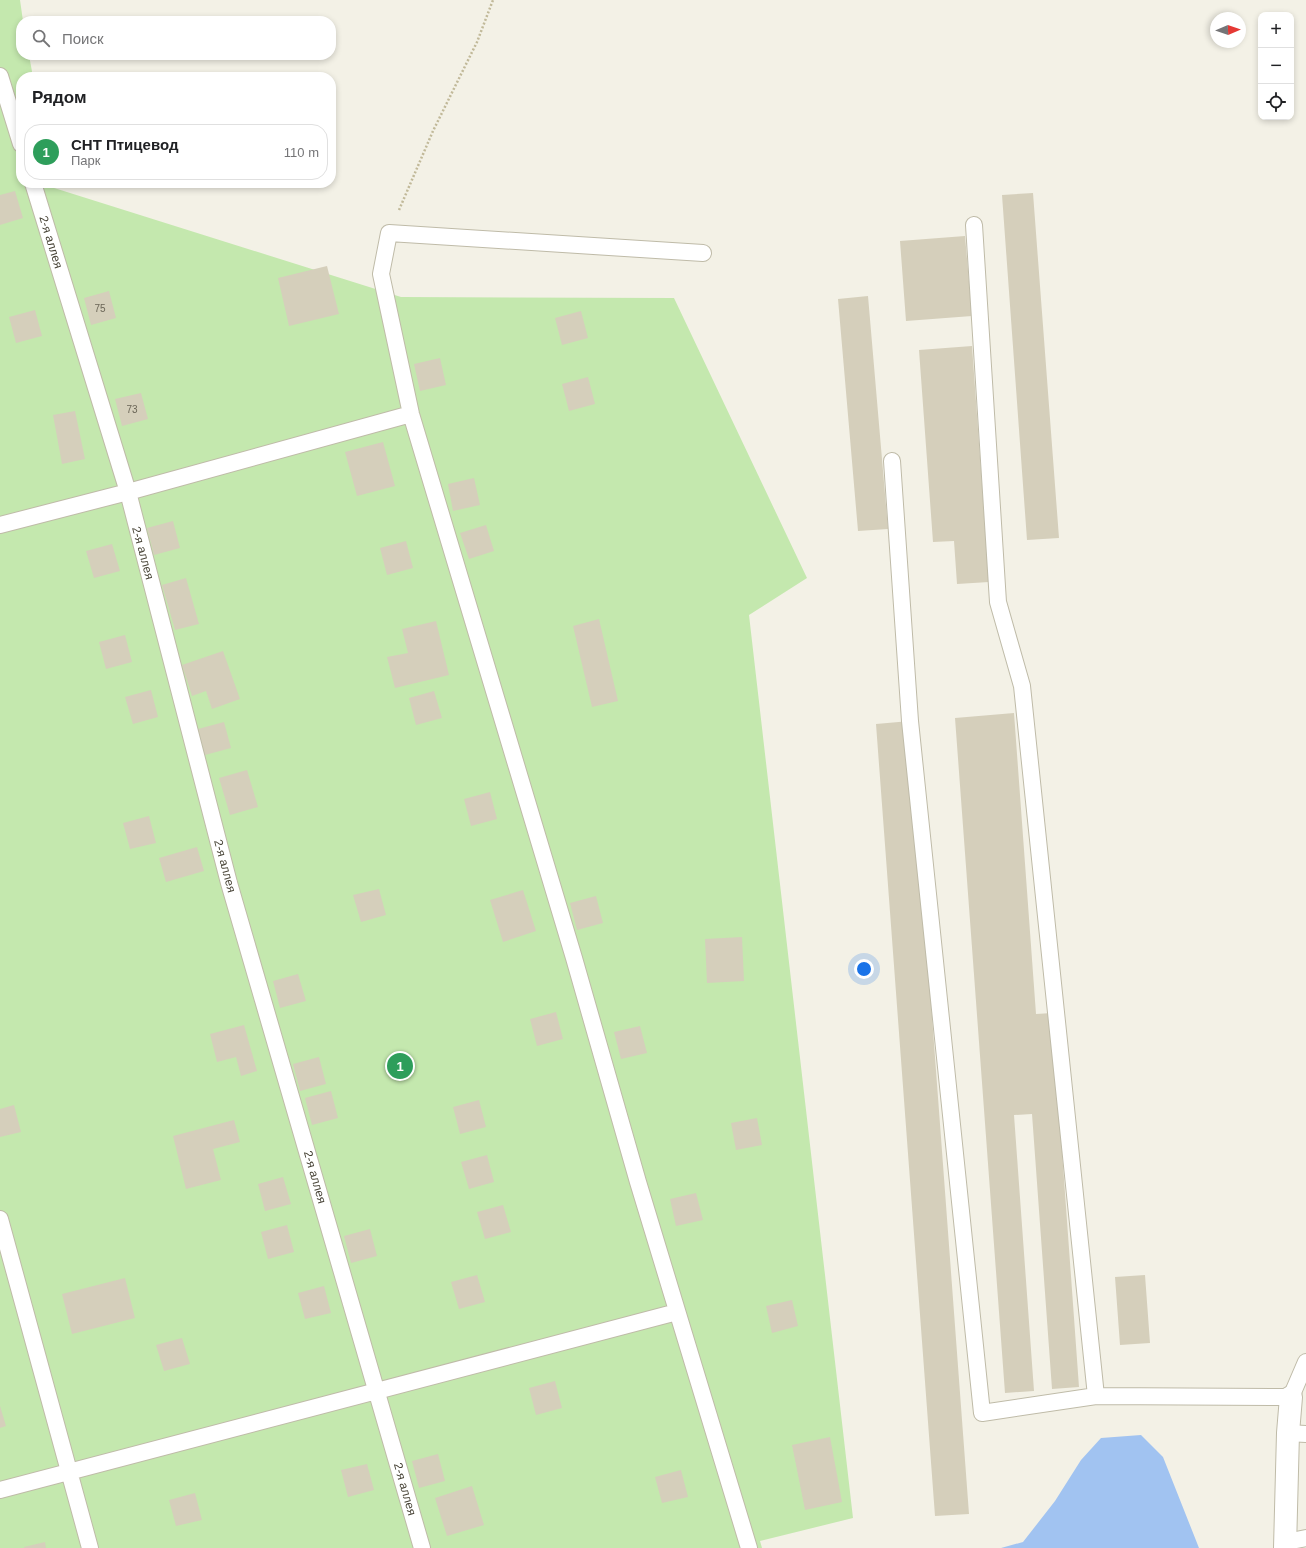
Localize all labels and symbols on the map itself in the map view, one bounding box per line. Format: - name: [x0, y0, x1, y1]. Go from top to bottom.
- north arrow: [1210, 12, 1246, 48]
- street label: 2-я аллея: [36, 214, 66, 270]
- house number: 75: [94, 303, 106, 314]
- house number: 73: [126, 404, 138, 415]
- street label: 2-я аллея: [129, 525, 157, 581]
- street label: 2-я аллея: [211, 838, 239, 894]
- your location: [854, 959, 874, 979]
- pin: 1: [387, 1051, 413, 1081]
- street label: 2-я аллея: [301, 1149, 329, 1205]
- street label: 2-я аллея: [391, 1461, 419, 1517]

